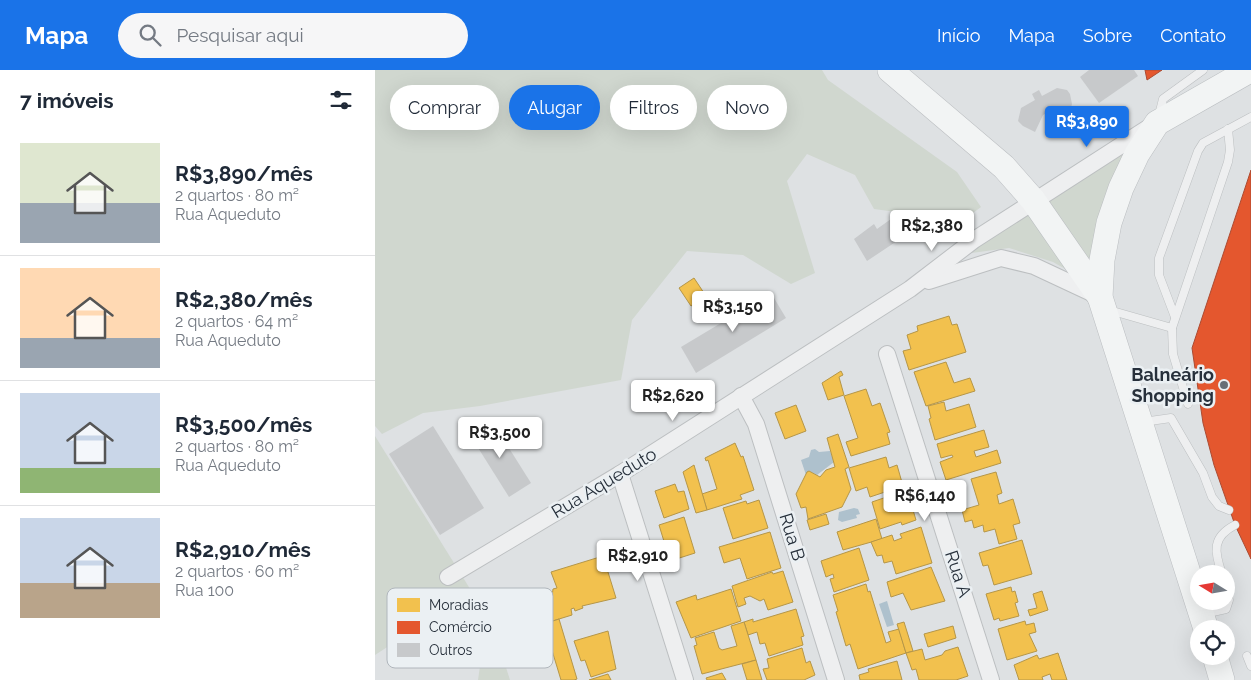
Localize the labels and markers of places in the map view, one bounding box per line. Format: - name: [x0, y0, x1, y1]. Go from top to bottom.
- pin: R$3,890: [1041, 106, 1133, 148]
- pin: R$2,380: [886, 210, 978, 252]
- pin: R$3,150: [687, 290, 779, 333]
- place label: Balneário Shopping: [1131, 364, 1214, 406]
- marker: Balneário Shopping: [1218, 379, 1230, 391]
- pin: R$2,620: [627, 380, 719, 422]
- pin: R$3,500: [454, 416, 546, 459]
- pin: R$6,140: [879, 480, 971, 522]
- pin: R$2,910: [592, 540, 684, 582]

